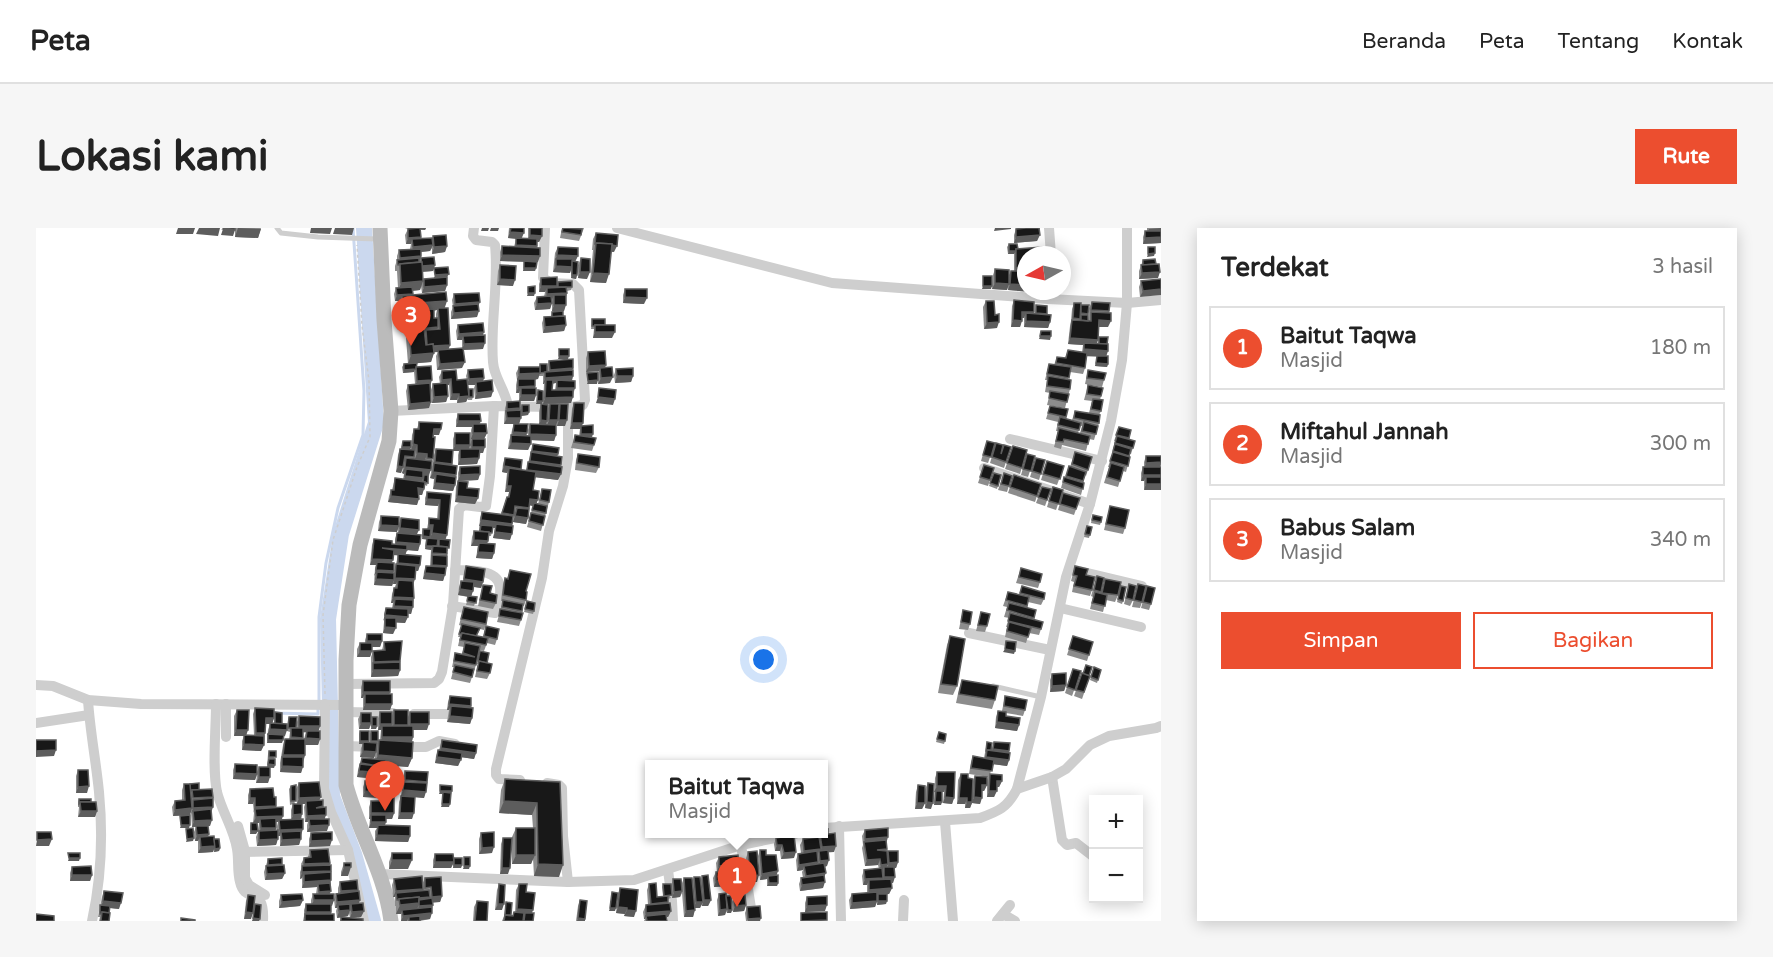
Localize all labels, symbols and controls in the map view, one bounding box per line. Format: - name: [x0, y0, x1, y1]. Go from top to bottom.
- text: Peta: [30, 24, 91, 58]
- text: Beranda: [1362, 29, 1446, 54]
- text: Peta: [1479, 29, 1525, 54]
- text: Tentang: [1558, 29, 1639, 54]
- text: Kontak: [1672, 29, 1743, 54]
- button: Rute: [1635, 129, 1737, 184]
- text: Lokasi kami: [36, 131, 268, 182]
- north arrow: [1017, 246, 1071, 300]
- text: Terdekat: [1221, 252, 1329, 283]
- text: 3 hasil: [1652, 255, 1713, 279]
- pin: 3: [392, 296, 430, 346]
- text: Baitut Taqwa: [1280, 323, 1417, 349]
- text: 1: [1236, 336, 1249, 360]
- text: 180 m: [1650, 336, 1711, 360]
- text: Masjid: [1280, 349, 1343, 373]
- text: Miftahul Jannah: [1280, 419, 1449, 445]
- text: 2: [1236, 432, 1249, 456]
- text: 300 m: [1650, 432, 1711, 456]
- text: Masjid: [1280, 445, 1343, 469]
- text: Babus Salam: [1280, 515, 1415, 541]
- text: 3: [1236, 528, 1249, 552]
- text: 340 m: [1650, 528, 1711, 552]
- text: Masjid: [1280, 541, 1343, 565]
- button: Simpan: [1221, 612, 1461, 669]
- button: Bagikan: [1473, 612, 1713, 669]
- your location: [749, 645, 778, 674]
- popup: [645, 760, 828, 838]
- pin: 2: [366, 762, 404, 811]
- text: Baitut Taqwa: [668, 774, 805, 800]
- map controls: [1089, 795, 1143, 903]
- button: +: [1089, 795, 1143, 849]
- text: Masjid: [668, 800, 731, 824]
- button: −: [1089, 849, 1143, 903]
- pin: 1: [718, 858, 756, 907]

